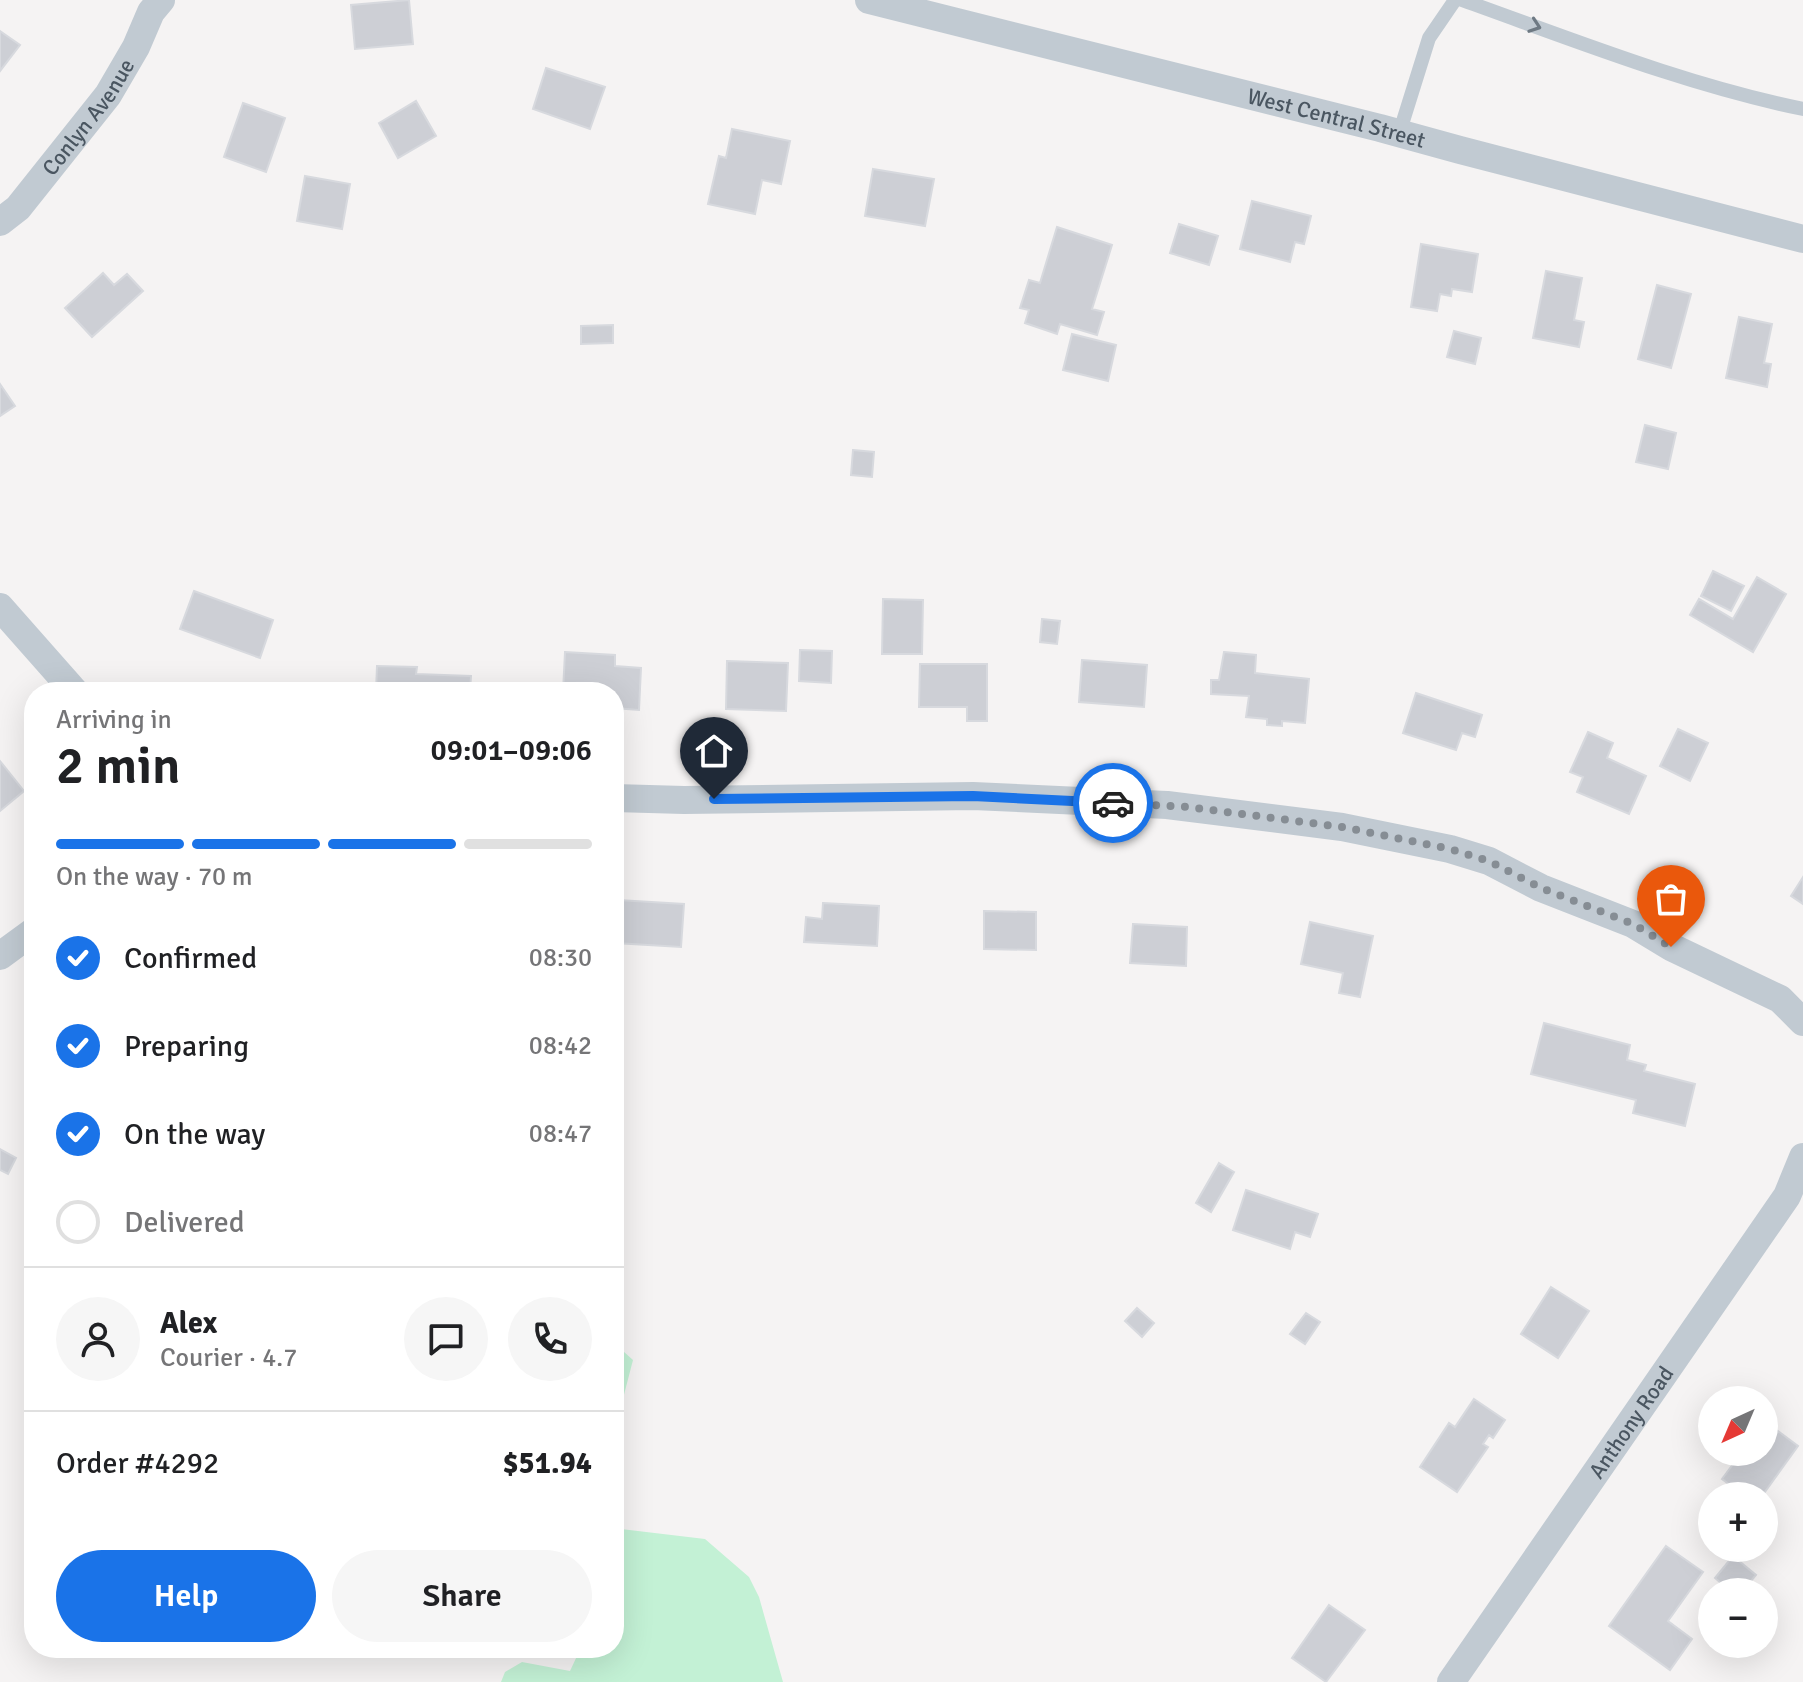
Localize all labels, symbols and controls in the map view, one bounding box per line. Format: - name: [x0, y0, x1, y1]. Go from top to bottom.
- one-way arrow: [1528, 16, 1542, 33]
- street label: Conlyn Avenue: [36, 54, 140, 181]
- street label: West Central Street: [1245, 82, 1429, 154]
- text: Arriving in: [56, 704, 172, 736]
- pin: [680, 717, 748, 799]
- icon: home: [692, 729, 736, 773]
- text: 09:01–09:06: [431, 732, 592, 769]
- text: 2 min: [56, 734, 181, 798]
- courier: [1073, 763, 1153, 843]
- icon: car: [1091, 781, 1135, 825]
- text: On the way · 70 m: [56, 861, 252, 893]
- pin: [1637, 865, 1705, 947]
- icon: bag: [1649, 877, 1693, 921]
- icon: check: [56, 936, 100, 980]
- text: Confirmed: [124, 940, 257, 977]
- text: 08:30: [529, 942, 592, 974]
- icon: check: [56, 1024, 100, 1068]
- text: Preparing: [124, 1028, 249, 1065]
- text: 08:42: [529, 1030, 592, 1062]
- icon: check: [56, 1112, 100, 1156]
- text: On the way: [124, 1116, 265, 1153]
- text: 08:47: [529, 1118, 592, 1150]
- text: Delivered: [124, 1204, 245, 1241]
- button: person: [56, 1297, 140, 1381]
- button: chat: [404, 1297, 488, 1381]
- button: phone: [508, 1297, 592, 1381]
- text: Alex: [160, 1305, 217, 1342]
- text: Courier · 4.7: [160, 1342, 297, 1374]
- street label: Anthony Road: [1583, 1361, 1679, 1484]
- north arrow: [1698, 1386, 1778, 1466]
- map controls: [1698, 1386, 1778, 1658]
- text: Order #4292: [56, 1445, 219, 1482]
- text: $51.94: [502, 1445, 592, 1482]
- button: +: [1698, 1482, 1778, 1562]
- button: Help: [56, 1550, 316, 1642]
- button: Share: [332, 1550, 592, 1642]
- button: −: [1698, 1578, 1778, 1658]

